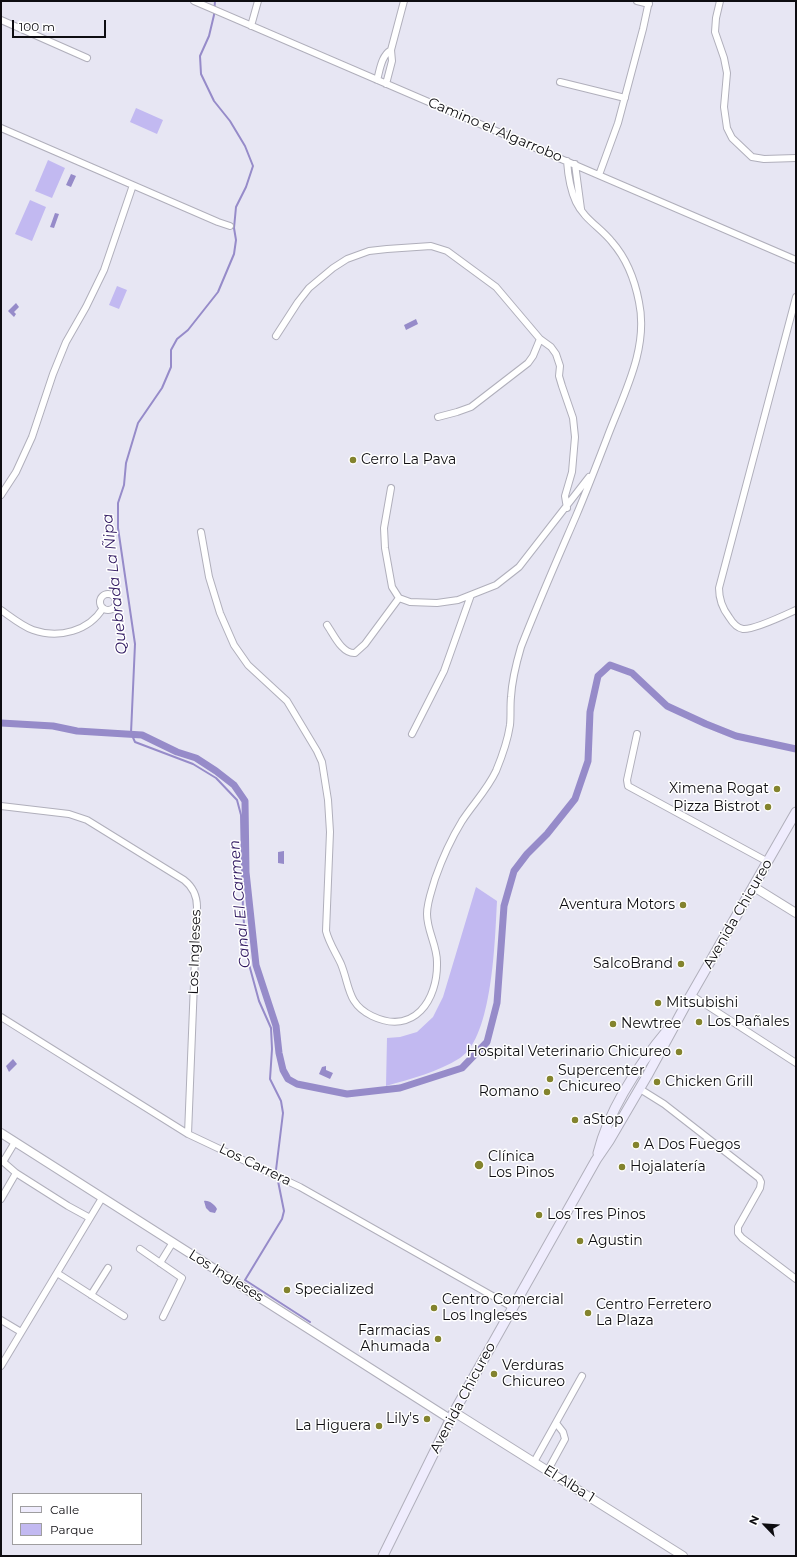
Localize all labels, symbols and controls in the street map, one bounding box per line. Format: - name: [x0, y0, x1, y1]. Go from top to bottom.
- scale bar: [14, 12, 108, 38]
- text: 100 m: [19, 19, 55, 34]
- street label: Camino el Algarrobo: [425, 94, 565, 166]
- place label: Cerro La Pava: [361, 452, 456, 468]
- marker: Cerro La Pava: [348, 455, 358, 465]
- water label: Quebrada La Ñipa: [99, 513, 131, 655]
- place label: Ximena Rogat: [669, 781, 769, 797]
- marker: Ximena Rogat: [772, 784, 782, 794]
- place label: Pizza Bistrot: [673, 799, 760, 815]
- marker: Pizza Bistrot: [763, 802, 773, 812]
- water label: Canal El Carmen: [225, 839, 255, 969]
- street label: Avenida Chicureo: [700, 856, 776, 972]
- place label: Aventura Motors: [559, 897, 675, 913]
- marker: Aventura Motors: [678, 900, 688, 910]
- street label: Los Ingleses: [185, 909, 205, 995]
- place label: SalcoBrand: [593, 956, 673, 972]
- marker: SalcoBrand: [676, 959, 686, 969]
- place label: Mitsubishi: [666, 995, 738, 1011]
- marker: Mitsubishi: [653, 998, 663, 1008]
- place label: Los Pañales: [707, 1014, 789, 1030]
- place label: Newtree: [621, 1016, 681, 1032]
- marker: Los Pañales: [694, 1017, 704, 1027]
- marker: Newtree: [608, 1019, 618, 1029]
- place label: Hospital Veterinario Chicureo: [467, 1044, 671, 1060]
- marker: Hospital Veterinario Chicureo: [674, 1047, 684, 1057]
- place label: Supercenter Chicureo: [558, 1063, 645, 1096]
- marker: Supercenter Chicureo: [545, 1074, 555, 1084]
- place label: Chicken Grill: [665, 1074, 753, 1090]
- marker: Chicken Grill: [652, 1077, 662, 1087]
- place label: Romano: [479, 1084, 539, 1100]
- marker: Romano: [542, 1087, 552, 1097]
- place label: aStop: [583, 1112, 624, 1128]
- marker: aStop: [570, 1115, 580, 1125]
- place label: A Dos Fuegos: [644, 1137, 740, 1153]
- street label: Los Carrera: [216, 1140, 294, 1190]
- marker: A Dos Fuegos: [631, 1140, 641, 1150]
- place label: Clínica Los Pinos: [488, 1149, 554, 1182]
- marker: Clínica Los Pinos: [473, 1159, 485, 1171]
- place label: Hojalatería: [630, 1159, 706, 1175]
- marker: Hojalatería: [617, 1162, 627, 1172]
- place label: Los Tres Pinos: [547, 1207, 646, 1223]
- marker: Los Tres Pinos: [534, 1210, 544, 1220]
- place label: Agustin: [588, 1233, 643, 1249]
- marker: Agustin: [575, 1236, 585, 1246]
- street label: Los Ingleses: [185, 1246, 267, 1306]
- place label: Specialized: [295, 1282, 374, 1298]
- marker: Specialized: [282, 1285, 292, 1295]
- place label: Centro Comercial Los Ingleses: [442, 1292, 564, 1324]
- place label: Centro Ferretero La Plaza: [596, 1297, 712, 1330]
- marker: Centro Comercial Los Ingleses: [429, 1303, 439, 1313]
- marker: Centro Ferretero La Plaza: [583, 1308, 593, 1318]
- place label: Farmacias Ahumada: [358, 1323, 430, 1356]
- marker: Farmacias Ahumada: [433, 1334, 443, 1344]
- street label: Avenida Chicureo: [427, 1340, 499, 1456]
- place label: Verduras Chicureo: [502, 1358, 565, 1390]
- marker: Verduras Chicureo: [489, 1369, 499, 1379]
- place label: Lily's: [386, 1411, 419, 1427]
- marker: Lily's: [422, 1414, 432, 1424]
- place label: La Higuera: [295, 1418, 371, 1434]
- marker: La Higuera: [374, 1421, 384, 1431]
- street label: El Alba 1: [540, 1462, 598, 1506]
- legend: [12, 1493, 142, 1545]
- text: Calle: [50, 1502, 79, 1517]
- north arrow: [745, 1505, 785, 1545]
- text: N: [746, 1513, 762, 1527]
- text: Parque: [50, 1522, 94, 1537]

